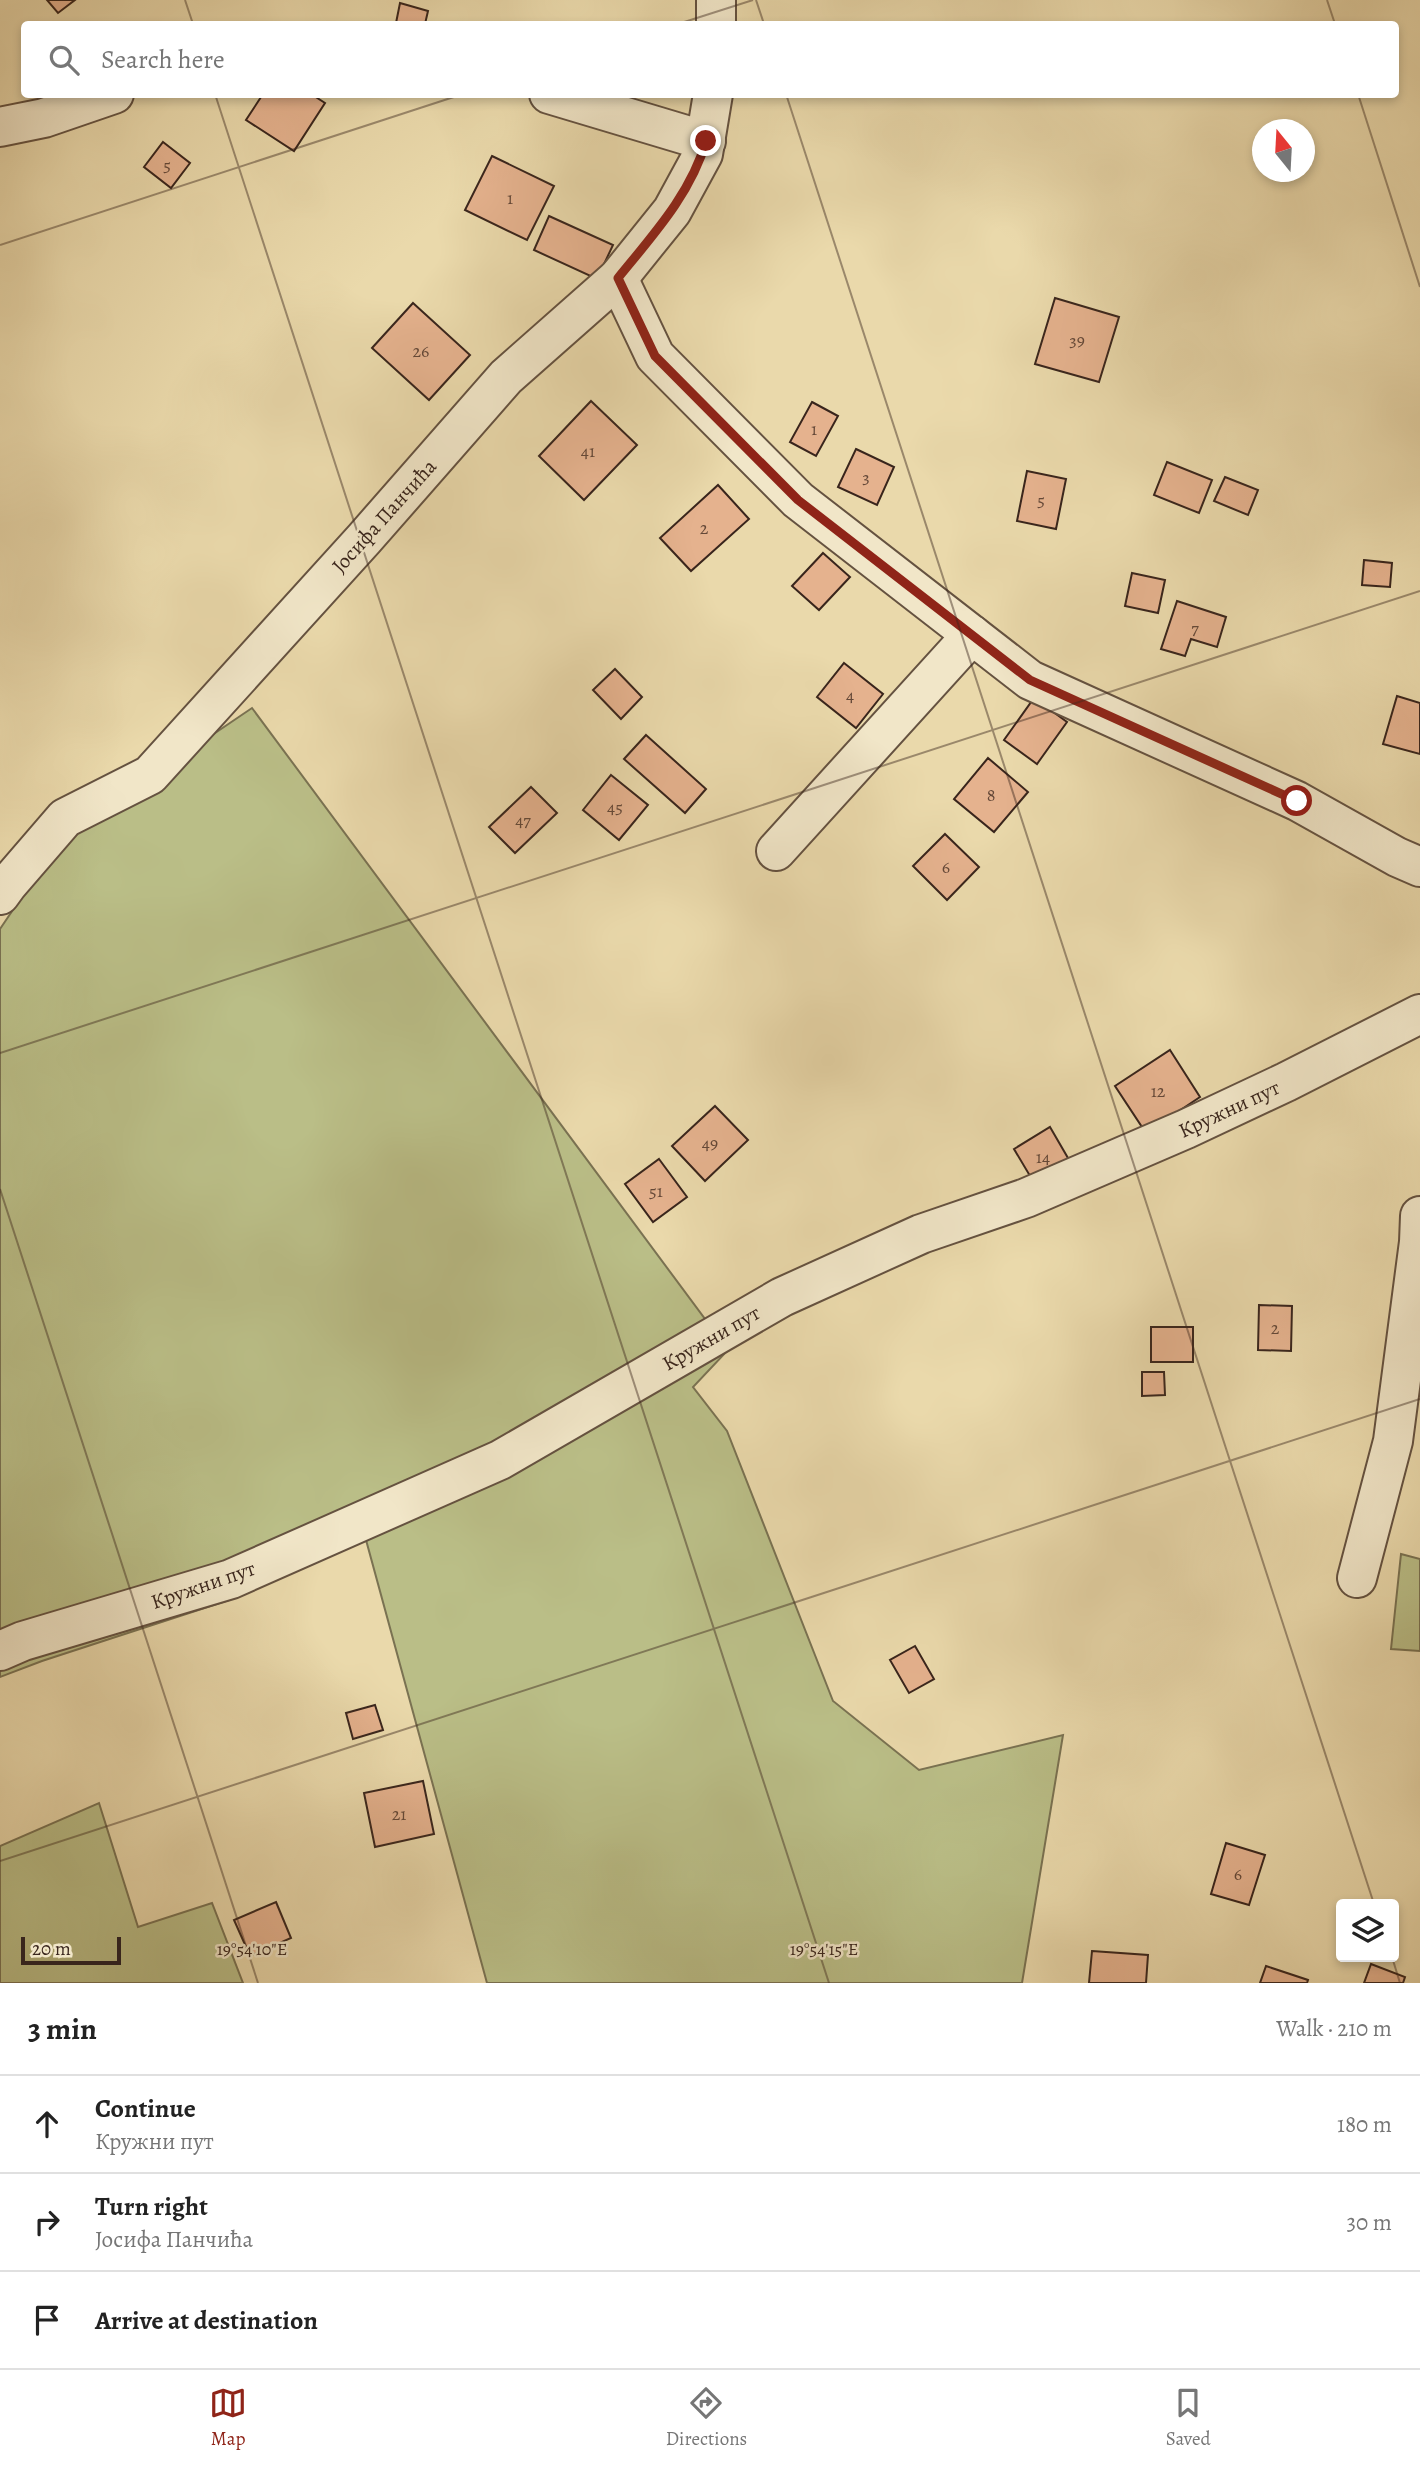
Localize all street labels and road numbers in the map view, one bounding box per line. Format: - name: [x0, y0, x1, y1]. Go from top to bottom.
- street label: Јосифа Панчића: [325, 453, 443, 579]
- street label: Кружни пут: [1174, 1073, 1284, 1145]
- street label: Кружни пут: [657, 1299, 765, 1377]
- street label: Кружни пут: [147, 1554, 259, 1616]

